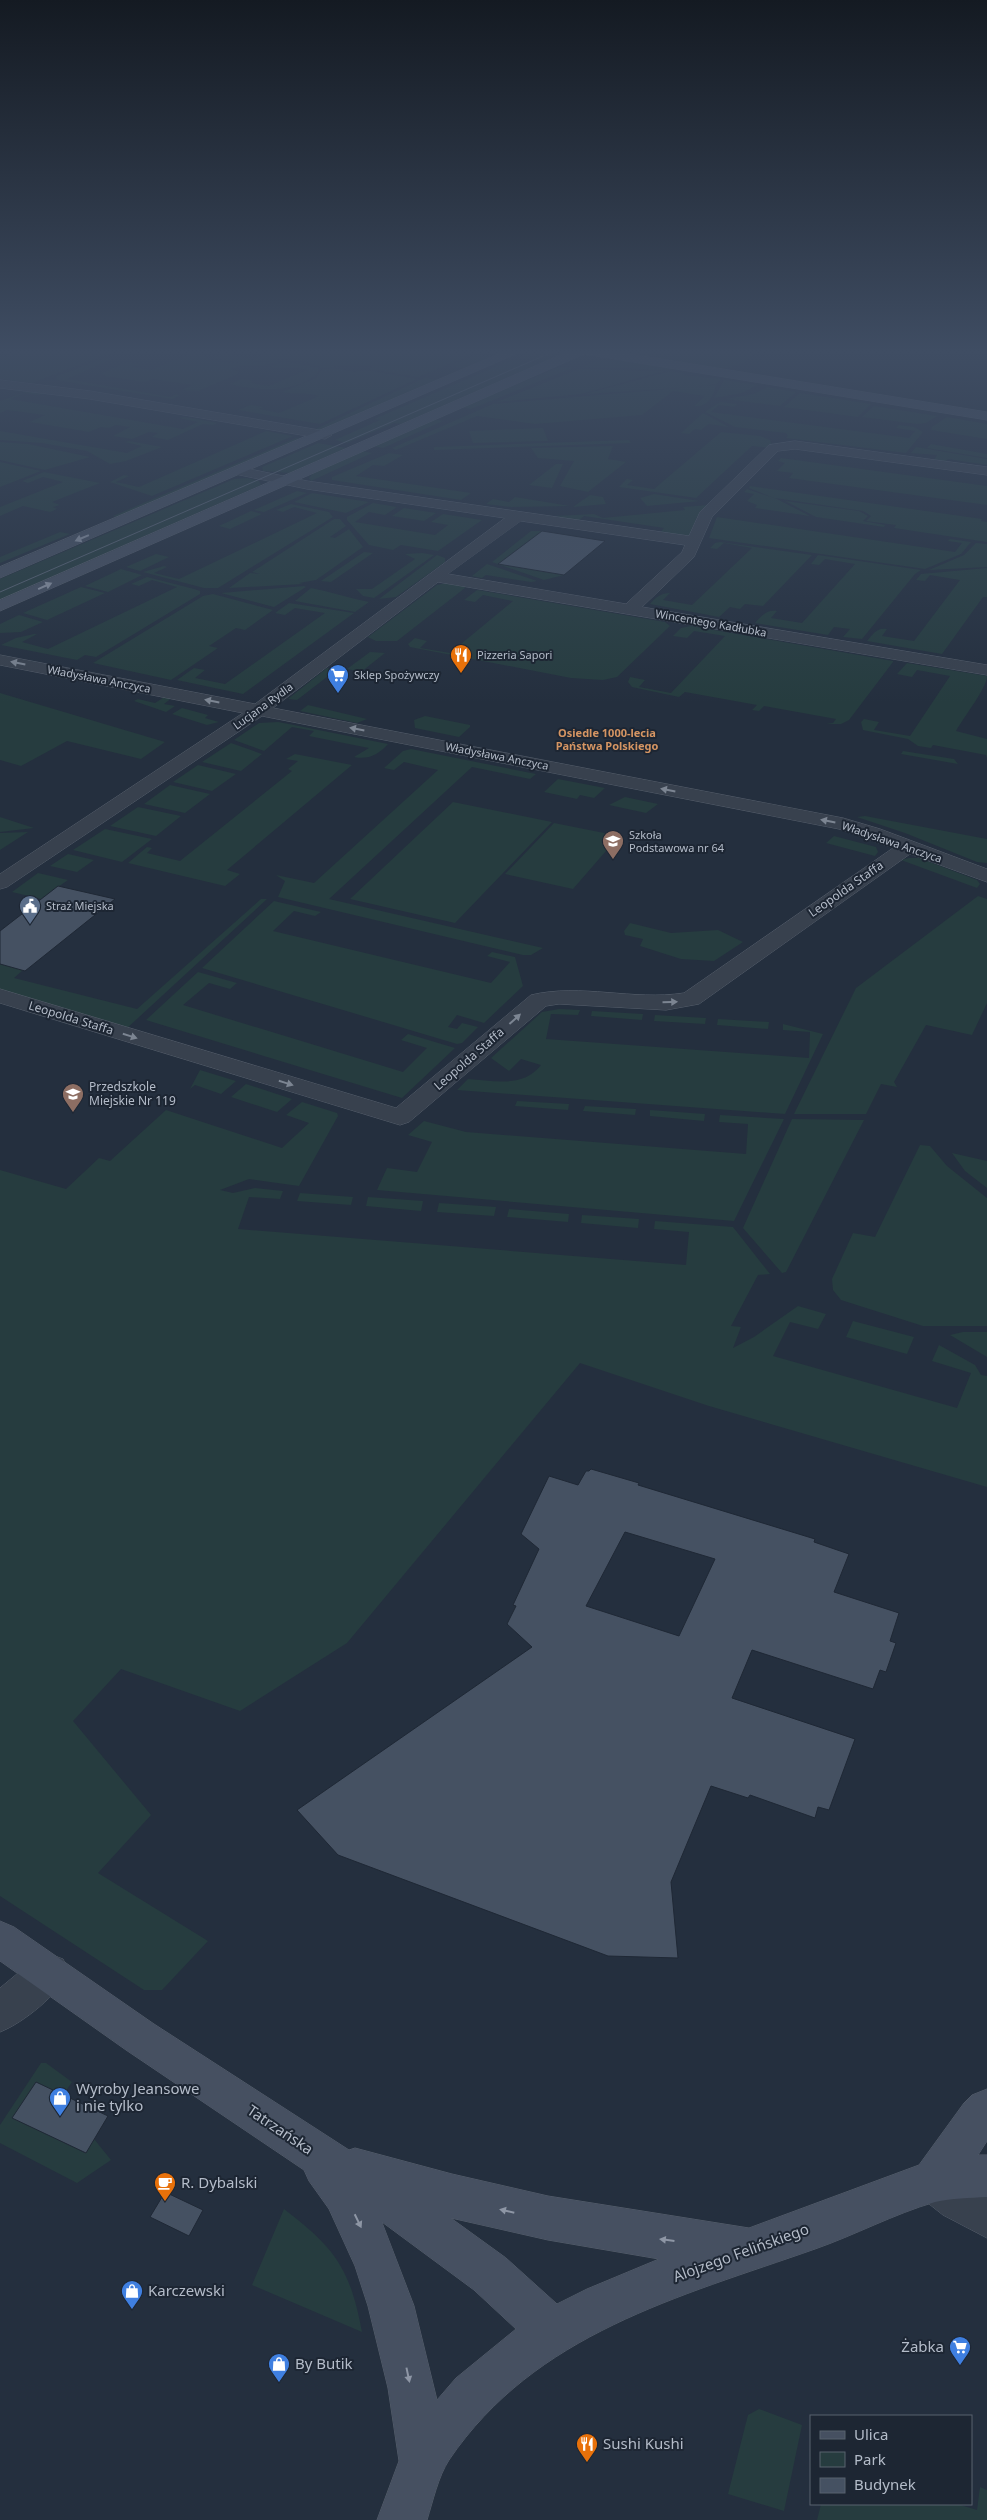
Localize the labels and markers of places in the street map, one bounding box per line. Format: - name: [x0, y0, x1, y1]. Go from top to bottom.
- restaurant icon: Pizzeria Sapori: [449, 643, 473, 674]
- place label: Pizzeria Sapori: [477, 647, 552, 662]
- supermarket icon: Sklep Spożywczy: [326, 663, 350, 694]
- place label: Sklep Spożywczy: [354, 667, 440, 682]
- place label: Szkoła Podstawowa nr 64: [629, 827, 725, 855]
- school or university icon: Szkoła Podstawowa nr 64: [601, 829, 625, 860]
- public building icon: Straż Miejska: [18, 894, 42, 925]
- place label: Straż Miejska: [46, 898, 114, 913]
- place label: Przedszkole Miejskie Nr 119: [89, 1078, 176, 1109]
- school or university icon: Przedszkole Miejskie Nr 119: [61, 1082, 85, 1113]
- place label: Wyroby Jeansowe i nie tylko: [76, 2078, 200, 2115]
- shop icon: Wyroby Jeansowe i nie tylko: [48, 2086, 72, 2117]
- cafe icon: R. Dybalski: [153, 2171, 177, 2202]
- place label: R. Dybalski: [181, 2172, 257, 2192]
- shop icon: Karczewski: [120, 2279, 144, 2310]
- place label: Karczewski: [148, 2280, 225, 2300]
- supermarket icon: Żabka: [948, 2335, 972, 2366]
- place label: Żabka: [901, 2336, 944, 2356]
- shop icon: By Butik: [267, 2352, 291, 2383]
- place label: By Butik: [295, 2353, 353, 2373]
- restaurant icon: Sushi Kushi: [575, 2432, 599, 2463]
- place label: Sushi Kushi: [603, 2433, 684, 2453]

